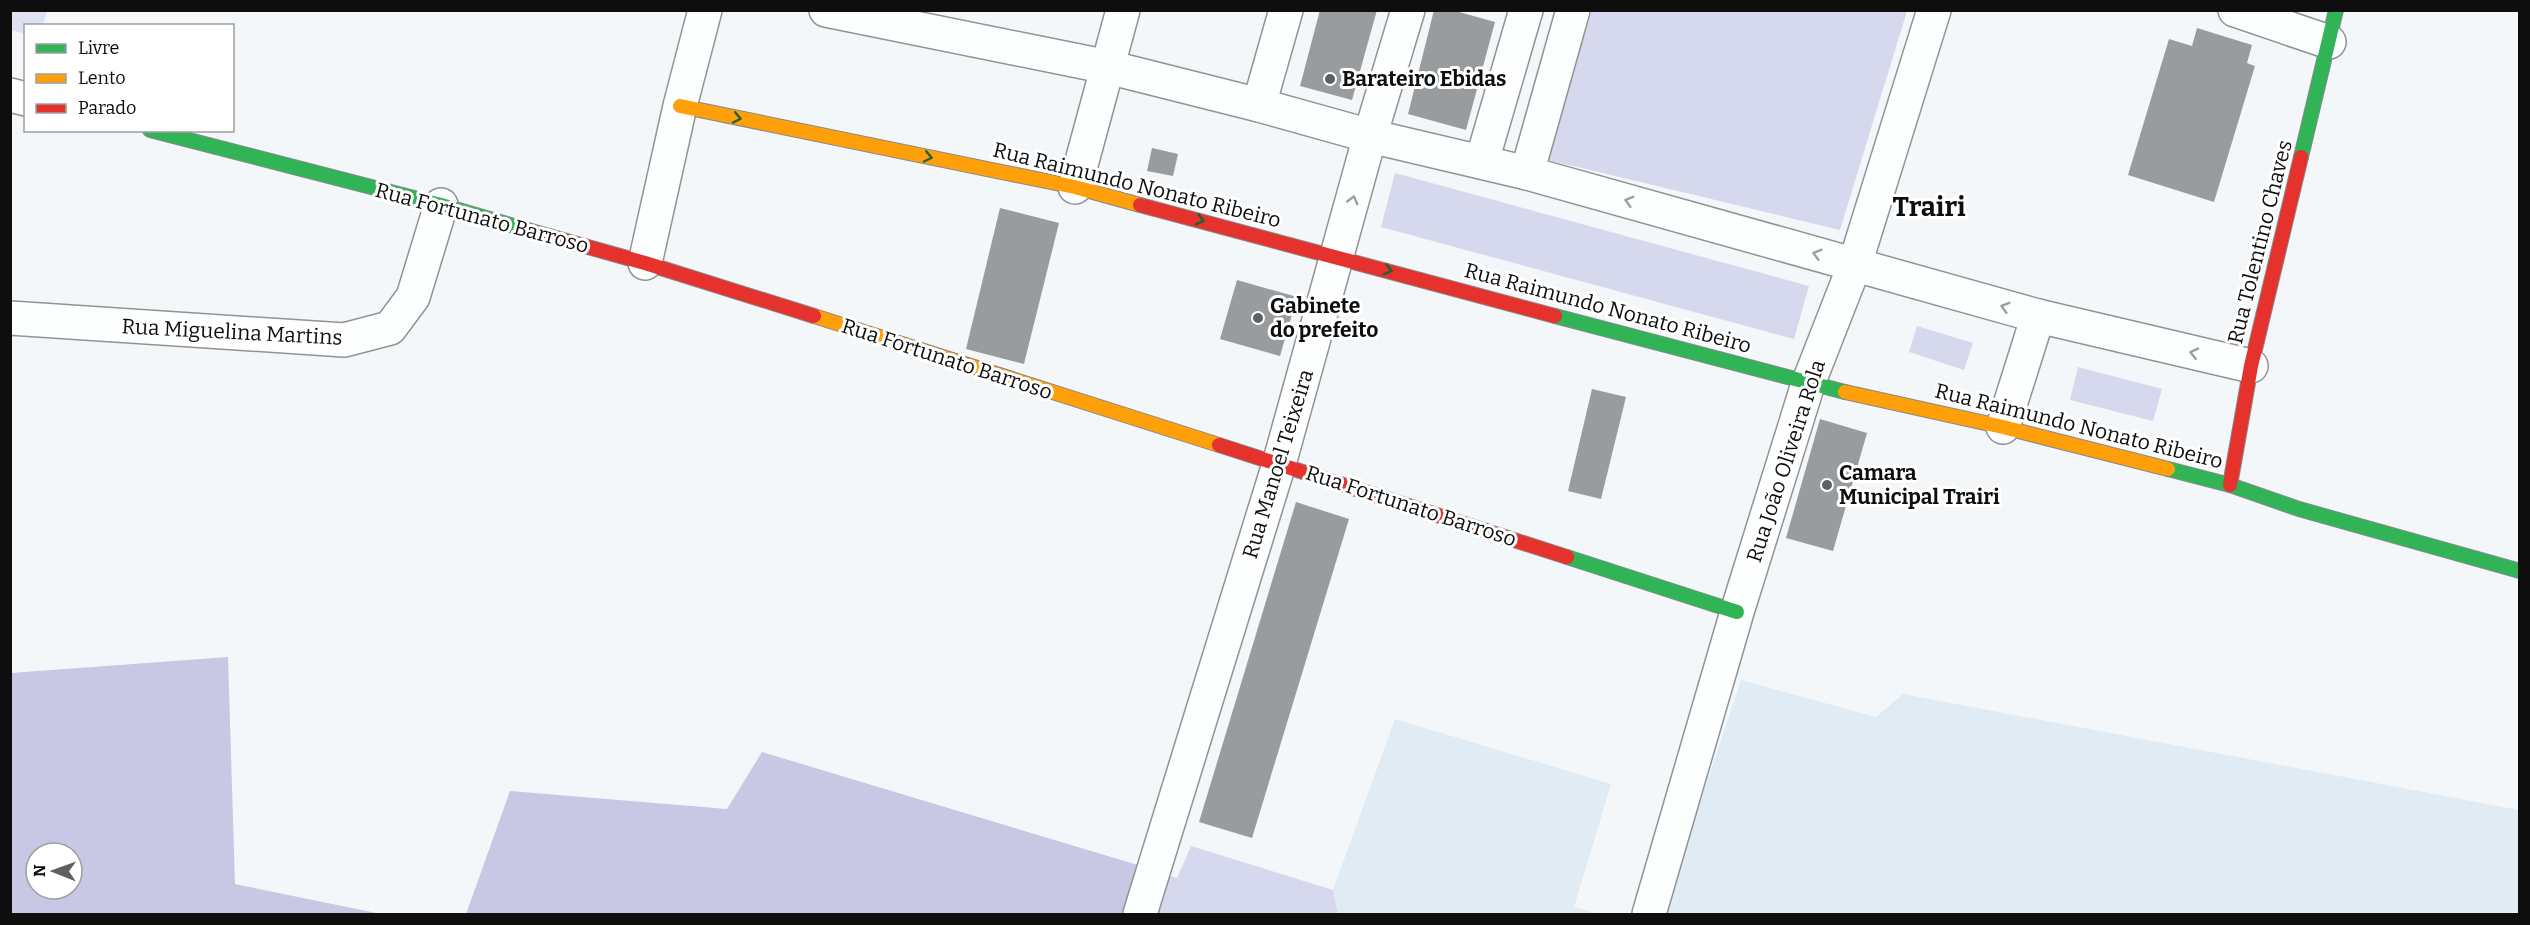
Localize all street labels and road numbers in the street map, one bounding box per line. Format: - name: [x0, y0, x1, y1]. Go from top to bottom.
- street label: Rua Raimundo Nonato Ribeiro: [990, 137, 1284, 233]
- street label: Rua Tolentino Chaves: [2222, 138, 2298, 346]
- street label: Rua Fortunato Barroso: [372, 177, 592, 259]
- street label: Rua Raimundo Nonato Ribeiro: [1462, 257, 1754, 359]
- street label: Rua Miguelina Martins: [121, 313, 343, 351]
- street label: Rua Fortunato Barroso: [838, 313, 1056, 405]
- street label: Rua João Oliveira Rola: [1741, 356, 1831, 566]
- street label: Rua Manoel Teixeira: [1237, 366, 1319, 562]
- street label: Rua Raimundo Nonato Ribeiro: [1932, 378, 2226, 474]
- street label: Rua Fortunato Barroso: [1302, 460, 1520, 552]

